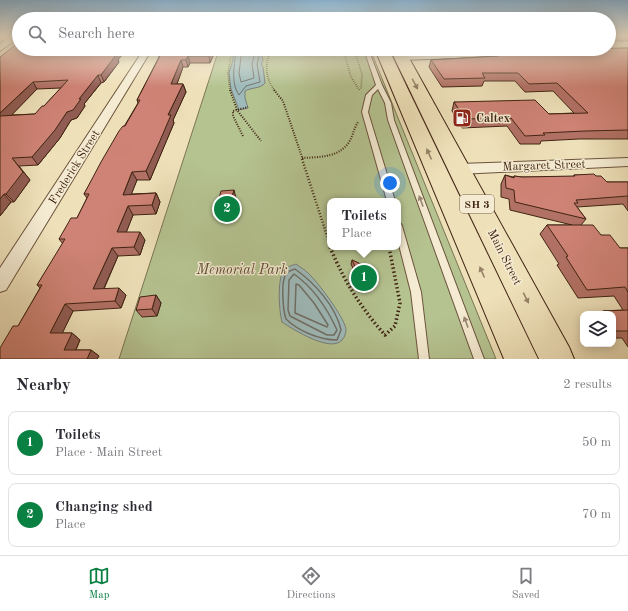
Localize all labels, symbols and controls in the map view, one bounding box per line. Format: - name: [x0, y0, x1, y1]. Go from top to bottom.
- search box: [12, 12, 616, 56]
- icon: search: [26, 23, 48, 45]
- text: Search here: [58, 27, 135, 42]
- one-way arrow: [411, 78, 418, 89]
- fuel station icon: Caltex: [451, 107, 473, 129]
- place label: Caltex: [476, 113, 510, 125]
- street label: Frederick Street: [47, 128, 102, 207]
- one-way arrow: [426, 148, 432, 159]
- street label: Margaret Street: [502, 159, 586, 173]
- your location: [380, 173, 400, 193]
- pin: 2: [214, 194, 240, 224]
- one-way arrow: [417, 194, 423, 206]
- road number: SH 3: [460, 195, 494, 213]
- popup: [327, 198, 401, 250]
- text: Toilets: [341, 209, 387, 224]
- text: Place: [341, 227, 372, 240]
- street label: Main Street: [485, 228, 523, 287]
- park label: Memorial Park: [195, 263, 288, 277]
- pin: 1: [351, 263, 377, 293]
- one-way arrow: [479, 267, 485, 278]
- one-way arrow: [523, 293, 529, 304]
- map controls: [580, 311, 616, 347]
- button: layers: [580, 311, 616, 347]
- one-way arrow: [462, 316, 468, 328]
- text: Nearby: [16, 377, 71, 394]
- text: 2 results: [563, 378, 612, 391]
- text: Toilets: [55, 428, 100, 443]
- text: 1: [26, 436, 34, 449]
- text: 50 m: [582, 436, 611, 449]
- text: Place · Main Street: [55, 446, 162, 459]
- text: Changing shed: [55, 500, 153, 515]
- text: 2: [26, 508, 34, 521]
- text: 70 m: [582, 508, 611, 521]
- text: Place: [55, 518, 85, 531]
- tab: Map: [88, 565, 110, 603]
- tab: Directions: [287, 565, 335, 603]
- tab: Saved: [512, 565, 540, 603]

